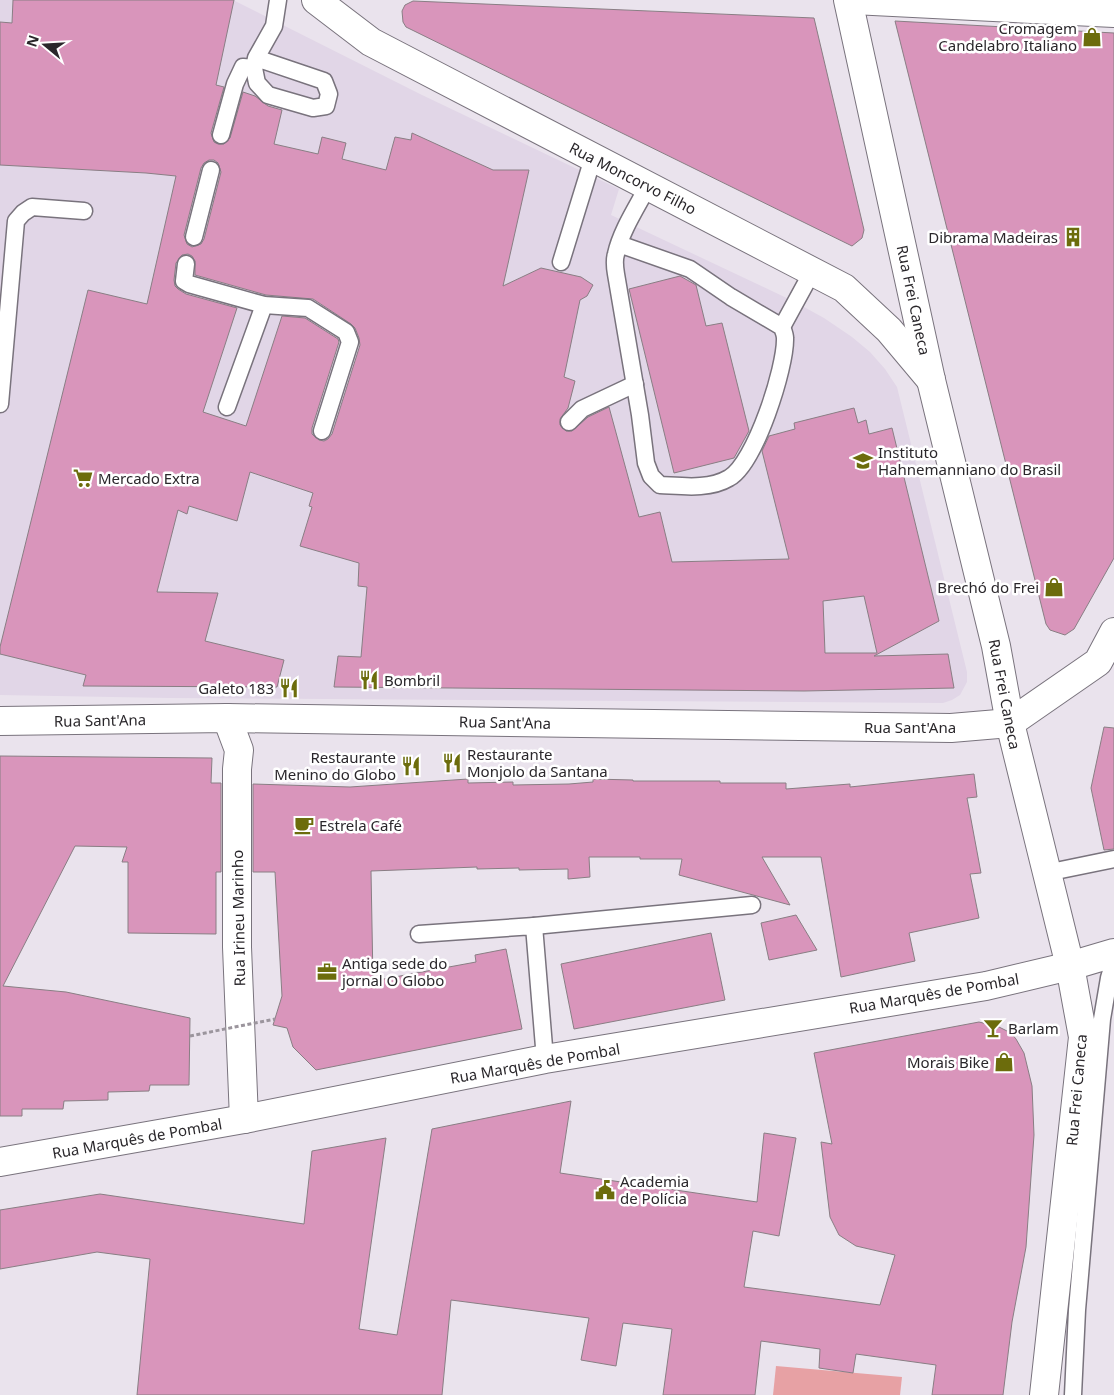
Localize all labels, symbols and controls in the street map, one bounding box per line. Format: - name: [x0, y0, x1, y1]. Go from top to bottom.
- place label: Cromagem Candelabro Italiano: [938, 18, 1077, 55]
- north arrow: [20, 20, 70, 70]
- shop icon: Cromagem Candelabro Italiano: [1081, 26, 1103, 48]
- text: N: [21, 32, 43, 49]
- street label: Rua Moncorvo Filho: [566, 137, 700, 219]
- building icon: Dibrama Madeiras: [1062, 226, 1084, 248]
- place label: Dibrama Madeiras: [928, 227, 1058, 247]
- street label: Rua Frei Caneca: [893, 243, 935, 357]
- place label: Instituto Hahnemanniano do Brasil: [878, 442, 1061, 479]
- school or university icon: Instituto Hahnemanniano do Brasil: [852, 450, 874, 472]
- supermarket icon: Mercado Extra: [72, 467, 94, 489]
- place label: Mercado Extra: [98, 468, 200, 488]
- shop icon: Brechó do Frei: [1043, 576, 1065, 598]
- place label: Brechó do Frei: [937, 577, 1039, 597]
- street label: Rua Frei Caneca: [984, 637, 1026, 751]
- restaurant icon: Bombril: [358, 669, 380, 691]
- place label: Bombril: [384, 670, 440, 690]
- restaurant icon: Galeto 183: [278, 677, 300, 699]
- place label: Galeto 183: [198, 678, 274, 698]
- street label: Rua Sant'Ana: [54, 709, 146, 731]
- street label: Rua Sant'Ana: [459, 711, 551, 733]
- street label: Rua Sant'Ana: [864, 717, 956, 737]
- place label: Restaurante Monjolo da Santana: [467, 744, 608, 781]
- place label: Restaurante Menino do Globo: [274, 747, 396, 784]
- restaurant icon: Restaurante Monjolo da Santana: [441, 752, 463, 774]
- restaurant icon: Restaurante Menino do Globo: [400, 755, 422, 777]
- cafe icon: Estrela Café: [293, 814, 315, 836]
- place label: Estrela Café: [319, 815, 402, 835]
- street label: Rua Irineu Marinho: [227, 849, 249, 987]
- place label: Antiga sede do jornal O Globo: [341, 953, 447, 990]
- office icon: Antiga sede do jornal O Globo: [316, 961, 338, 983]
- street label: Rua Marquês de Pombal: [847, 968, 1021, 1018]
- bar icon: Barlam: [982, 1017, 1004, 1039]
- place label: Barlam: [1008, 1018, 1059, 1038]
- street label: Rua Frei Caneca: [1061, 1033, 1091, 1147]
- street label: Rua Marquês de Pombal: [448, 1038, 622, 1088]
- shop icon: Morais Bike: [993, 1051, 1015, 1073]
- place label: Morais Bike: [907, 1052, 989, 1072]
- street label: Rua Marquês de Pombal: [50, 1113, 224, 1163]
- place label: Academia de Polícia: [620, 1171, 689, 1208]
- public building icon: Academia de Polícia: [594, 1179, 616, 1201]

